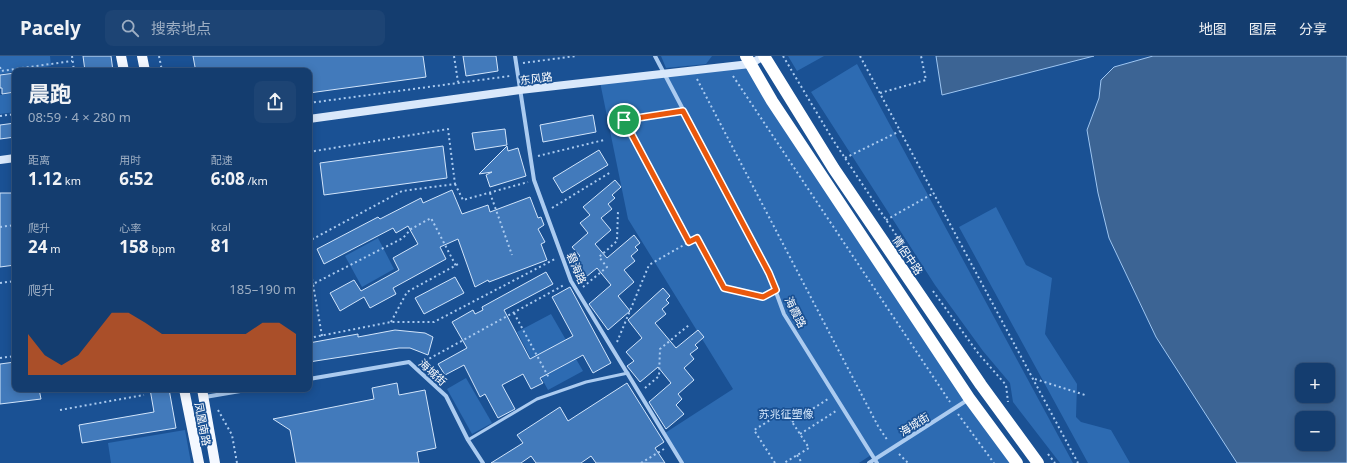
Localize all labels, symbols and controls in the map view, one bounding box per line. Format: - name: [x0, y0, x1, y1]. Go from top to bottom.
- search box: [105, 10, 385, 46]
- text: Pacely: [20, 15, 81, 41]
- icon: search: [119, 17, 141, 39]
- text: 搜索地点: [151, 18, 211, 38]
- text: 地图: [1199, 19, 1227, 38]
- text: 图层: [1249, 19, 1277, 38]
- text: 分享: [1299, 19, 1327, 38]
- street label: 东风路: [519, 69, 553, 87]
- text: 晨跑: [28, 78, 72, 108]
- button: share: [254, 81, 296, 123]
- pin: [607, 103, 641, 137]
- text: 08:59 · 4 × 280 m: [28, 108, 131, 126]
- icon: arrive: [613, 109, 635, 131]
- text: 距离: [28, 152, 50, 167]
- text: 用时: [119, 152, 141, 167]
- text: 配速: [211, 152, 233, 167]
- text: 1.12: [28, 167, 62, 190]
- text: 6:52: [119, 167, 153, 190]
- text: 6:08: [211, 167, 245, 190]
- text: km: [62, 173, 81, 188]
- text: /km: [245, 173, 268, 188]
- text: kcal: [211, 219, 231, 234]
- text: 爬升: [28, 220, 50, 235]
- text: 心率: [119, 220, 141, 235]
- street label: 情侶中路: [889, 233, 927, 277]
- text: 81: [211, 234, 230, 257]
- text: 24: [28, 235, 47, 258]
- text: 158: [119, 235, 149, 258]
- text: m: [47, 241, 61, 256]
- text: bpm: [149, 241, 175, 256]
- street label: 碧海路: [564, 250, 590, 286]
- text: 185–190 m: [229, 280, 296, 298]
- text: 爬升: [28, 281, 54, 299]
- street label: 海霞路: [782, 294, 810, 330]
- street label: 海城街: [416, 355, 450, 389]
- map controls: [1295, 363, 1335, 451]
- button: +: [1295, 363, 1335, 403]
- street label: 凤凰南路: [191, 401, 215, 447]
- park label: 苏兆征塑像: [759, 406, 814, 421]
- street label: 海城街: [896, 409, 932, 439]
- button: −: [1295, 411, 1335, 451]

